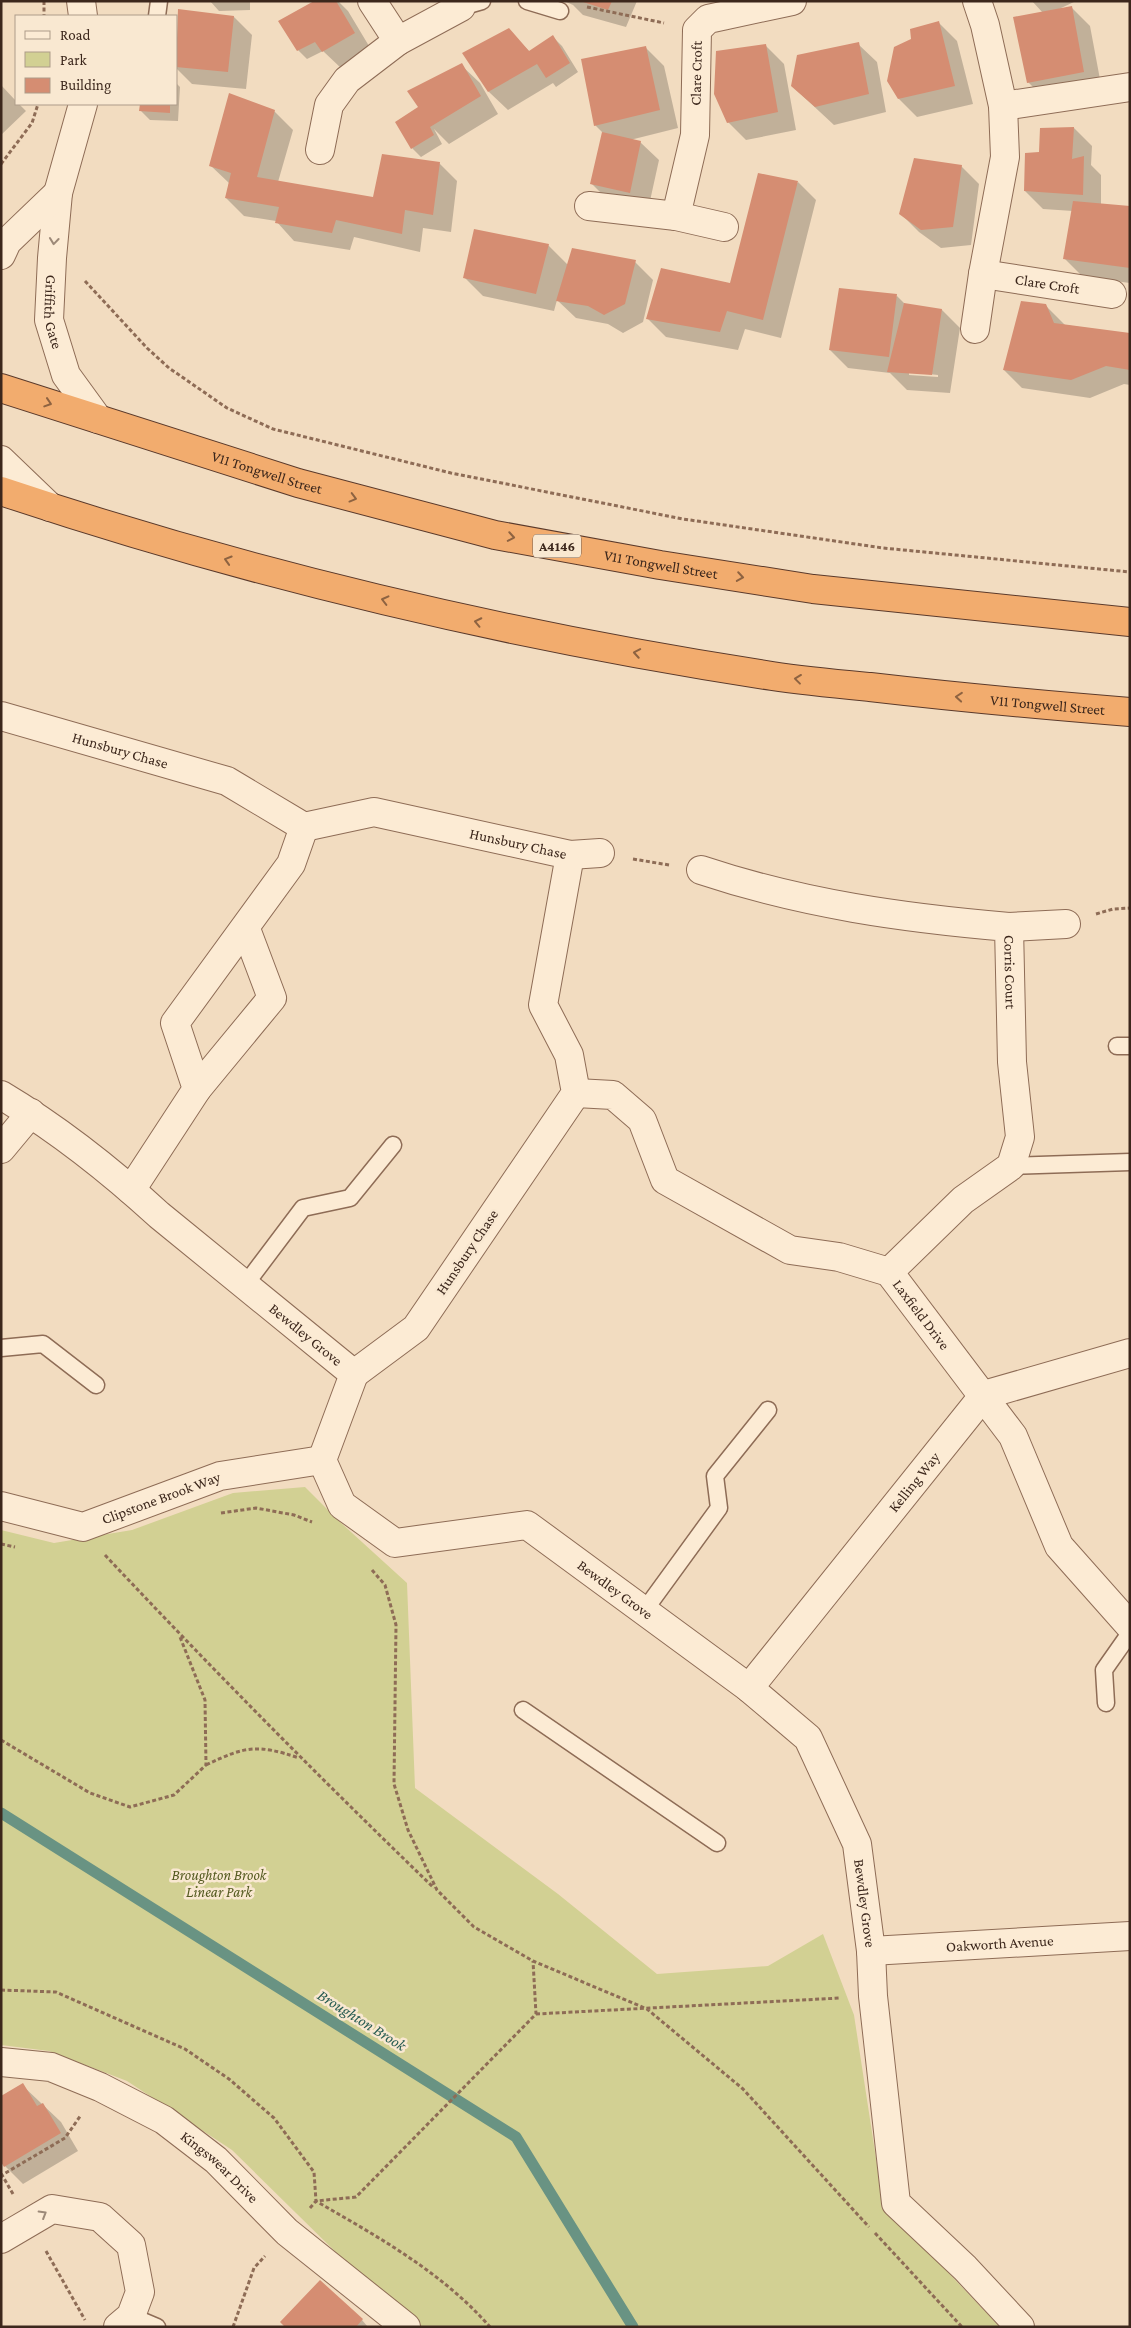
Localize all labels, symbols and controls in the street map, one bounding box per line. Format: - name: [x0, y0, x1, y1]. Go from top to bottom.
- legend: [15, 15, 178, 105]
- text: Road: [60, 27, 91, 43]
- street label: Clare Croft: [688, 40, 705, 106]
- text: Park: [60, 52, 87, 68]
- text: Building: [60, 77, 111, 94]
- one-way arrow: [48, 238, 59, 246]
- street label: Clare Croft: [1014, 271, 1082, 297]
- street label: Griffith Gate: [41, 274, 66, 351]
- one-way arrow: [43, 397, 51, 407]
- street label: V11 Tongwell Street: [209, 448, 325, 497]
- one-way arrow: [349, 492, 358, 503]
- one-way arrow: [506, 532, 515, 542]
- road number: A4146: [533, 534, 581, 558]
- street label: V11 Tongwell Street: [603, 547, 720, 582]
- one-way arrow: [224, 556, 232, 566]
- one-way arrow: [735, 572, 744, 582]
- one-way arrow: [381, 596, 390, 606]
- one-way arrow: [473, 617, 482, 627]
- one-way arrow: [633, 649, 642, 659]
- one-way arrow: [793, 674, 801, 685]
- one-way arrow: [955, 692, 963, 703]
- street label: V11 Tongwell Street: [990, 692, 1107, 718]
- street label: Hunsbury Chase: [70, 729, 170, 772]
- street label: Hunsbury Chase: [468, 825, 569, 862]
- street label: Corris Court: [1001, 935, 1019, 1010]
- street label: Hunsbury Chase: [433, 1206, 502, 1298]
- street label: Laxfield Drive: [890, 1277, 953, 1353]
- street label: Bewdley Grove: [266, 1300, 346, 1369]
- street label: Kelling Way: [885, 1449, 944, 1515]
- street label: Clipstone Brook Way: [100, 1469, 223, 1527]
- street label: Bewdley Grove: [574, 1557, 656, 1623]
- street label: Bewdley Grove: [851, 1858, 879, 1949]
- park label: Broughton Brook Linear Park: [172, 1867, 268, 1900]
- street label: Oakworth Avenue: [946, 1932, 1054, 1955]
- water label: Broughton Brook: [314, 1986, 410, 2055]
- street label: Kingswear Drive: [178, 2128, 262, 2206]
- one-way arrow: [37, 2210, 46, 2220]

